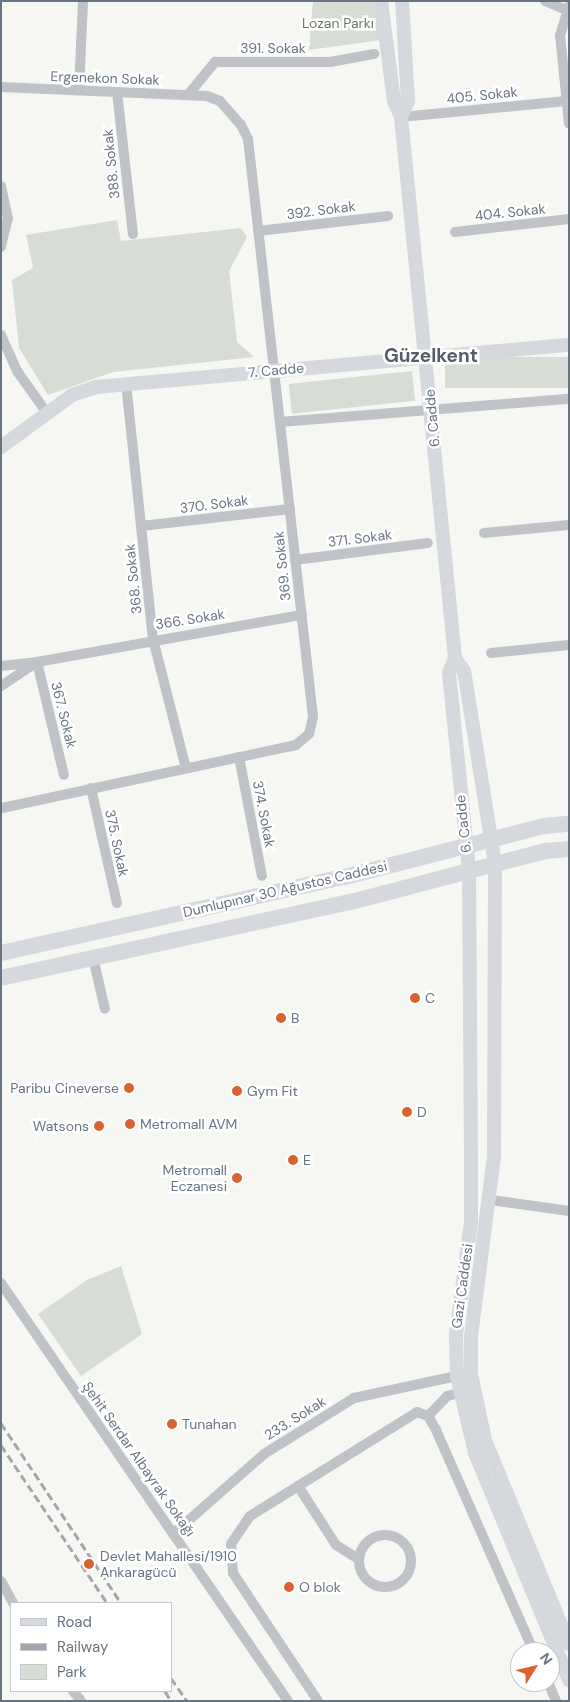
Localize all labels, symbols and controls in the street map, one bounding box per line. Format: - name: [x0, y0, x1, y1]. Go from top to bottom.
- park label: Lozan Parkı: [302, 15, 374, 31]
- street label: 391. Sokak: [240, 40, 306, 56]
- street label: Ergenekon Sokak: [50, 68, 160, 88]
- street label: 405. Sokak: [446, 83, 518, 107]
- street label: 388. Sokak: [99, 128, 123, 200]
- street label: 392. Sokak: [286, 197, 356, 223]
- street label: 404. Sokak: [474, 200, 546, 224]
- district label: Güzelkent: [384, 345, 478, 367]
- street label: 7. Cadde: [247, 359, 305, 381]
- street label: 6. Cadde: [421, 388, 443, 448]
- street label: 370. Sokak: [179, 491, 249, 517]
- street label: 371. Sokak: [327, 526, 393, 550]
- street label: 369. Sokak: [270, 530, 294, 602]
- street label: 368. Sokak: [121, 543, 145, 615]
- street label: 366. Sokak: [154, 605, 226, 633]
- street label: 367. Sokak: [48, 680, 80, 750]
- street label: 374. Sokak: [249, 779, 279, 849]
- street label: 6. Cadde: [452, 794, 474, 854]
- street label: 375. Sokak: [102, 808, 132, 878]
- street label: Dumlupınar 30 Ağustos Caddesi: [181, 857, 389, 921]
- place label: C: [425, 990, 435, 1006]
- marker: C: [409, 992, 421, 1004]
- place label: B: [291, 1010, 299, 1026]
- marker: B: [275, 1012, 287, 1024]
- place label: Paribu Cineverse: [10, 1080, 119, 1096]
- marker: Paribu Cineverse: [123, 1082, 135, 1094]
- place label: Gym Fit: [247, 1083, 298, 1099]
- marker: Gym Fit: [231, 1085, 243, 1097]
- place label: D: [417, 1104, 427, 1120]
- marker: D: [401, 1106, 413, 1118]
- place label: Metromall AVM: [140, 1116, 237, 1132]
- place label: Watsons: [33, 1118, 89, 1134]
- marker: Metromall AVM: [124, 1118, 136, 1130]
- marker: Watsons: [93, 1120, 105, 1132]
- place label: E: [303, 1152, 311, 1168]
- marker: E: [287, 1154, 299, 1166]
- place label: Metromall Eczanesi: [162, 1162, 227, 1194]
- marker: Metromall Eczanesi: [231, 1172, 243, 1184]
- street label: Gazi Caddesi: [448, 1243, 476, 1329]
- street label: Şehit Serdar Albayrak Sokağı: [79, 1378, 199, 1540]
- street label: 233. Sokak: [261, 1393, 329, 1443]
- place label: Tunahan: [182, 1416, 237, 1432]
- marker: Tunahan: [166, 1418, 178, 1430]
- place label: Devlet Mahallesi/1910 Ankaragücü: [100, 1548, 237, 1580]
- marker: Devlet Mahallesi/1910 Ankaragücü: [82, 1557, 96, 1571]
- place label: O blok: [299, 1579, 341, 1595]
- marker: O blok: [283, 1581, 295, 1593]
- legend: [10, 1602, 172, 1692]
- text: Road: [57, 1612, 92, 1632]
- text: Railway: [57, 1637, 108, 1657]
- north arrow: [510, 1642, 560, 1692]
- text: N: [536, 1649, 557, 1668]
- text: Park: [57, 1662, 87, 1682]

